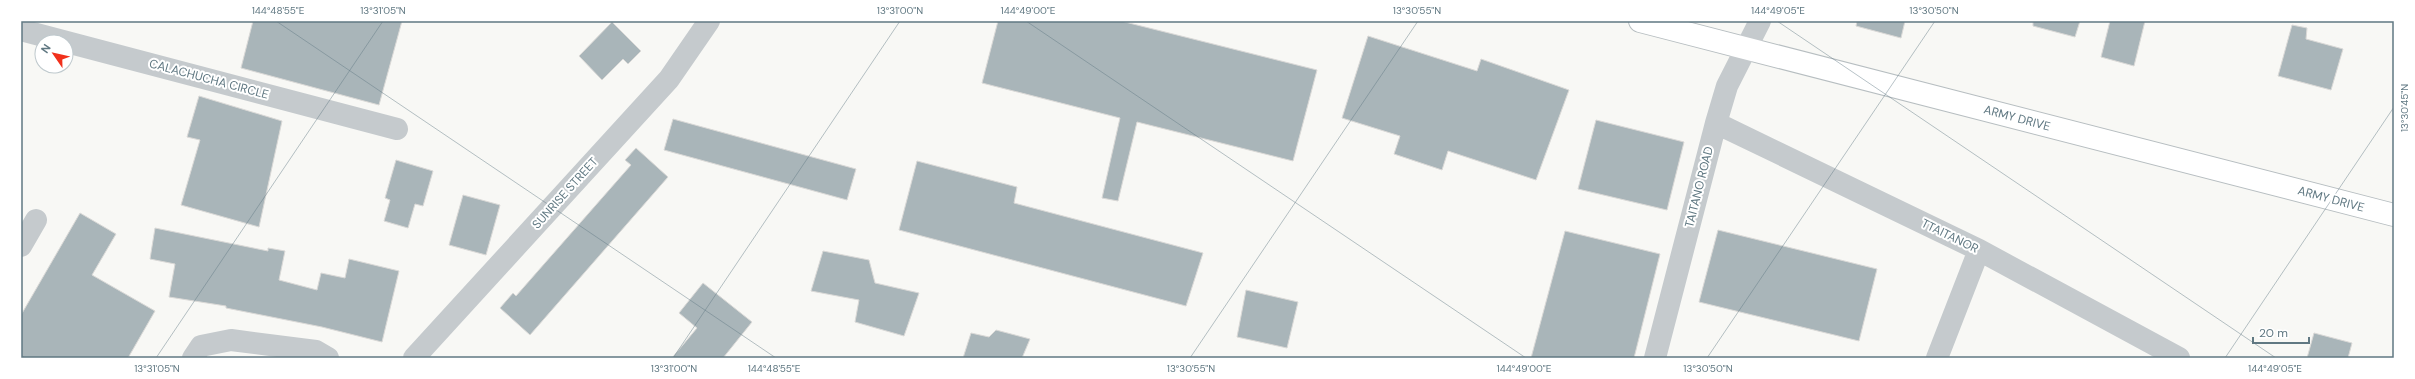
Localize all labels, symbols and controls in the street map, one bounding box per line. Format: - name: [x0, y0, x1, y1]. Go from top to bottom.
- text: 144°48'55"E: [252, 4, 305, 17]
- text: 13°31'05"N: [360, 4, 406, 17]
- text: 13°31'00"N: [877, 4, 923, 17]
- text: 144°49'00"E: [1001, 4, 1056, 17]
- text: 13°30'55"N: [1393, 4, 1441, 17]
- text: 144°49'05"E: [1751, 4, 1805, 17]
- text: 13°30'50"N: [1909, 4, 1959, 17]
- north arrow: [34, 34, 74, 74]
- text: N: [38, 41, 54, 56]
- street label: CALACHUCHA CIRCLE: [148, 55, 271, 103]
- text: 13°30'45"N: [2398, 84, 2411, 132]
- street label: ARMY DRIVE: [1982, 101, 2052, 135]
- street label: TAITANO ROAD: [1681, 145, 1717, 229]
- street label: SUNRISE STREET: [529, 154, 602, 232]
- street label: ARMY DRIVE: [2296, 182, 2366, 216]
- street label: TTAITANOR: [1919, 215, 1981, 257]
- scale bar: [2253, 319, 2309, 345]
- text: 20 m: [2259, 325, 2288, 341]
- text: 13°31'05"N: [134, 362, 180, 375]
- text: 13°31'00"N: [651, 362, 697, 375]
- text: 144°48'55"E: [748, 362, 801, 375]
- text: 13°30'55"N: [1167, 362, 1215, 375]
- text: 144°49'00"E: [1497, 362, 1552, 375]
- text: 13°30'50"N: [1683, 362, 1733, 375]
- text: 144°49'05"E: [2248, 362, 2302, 375]

